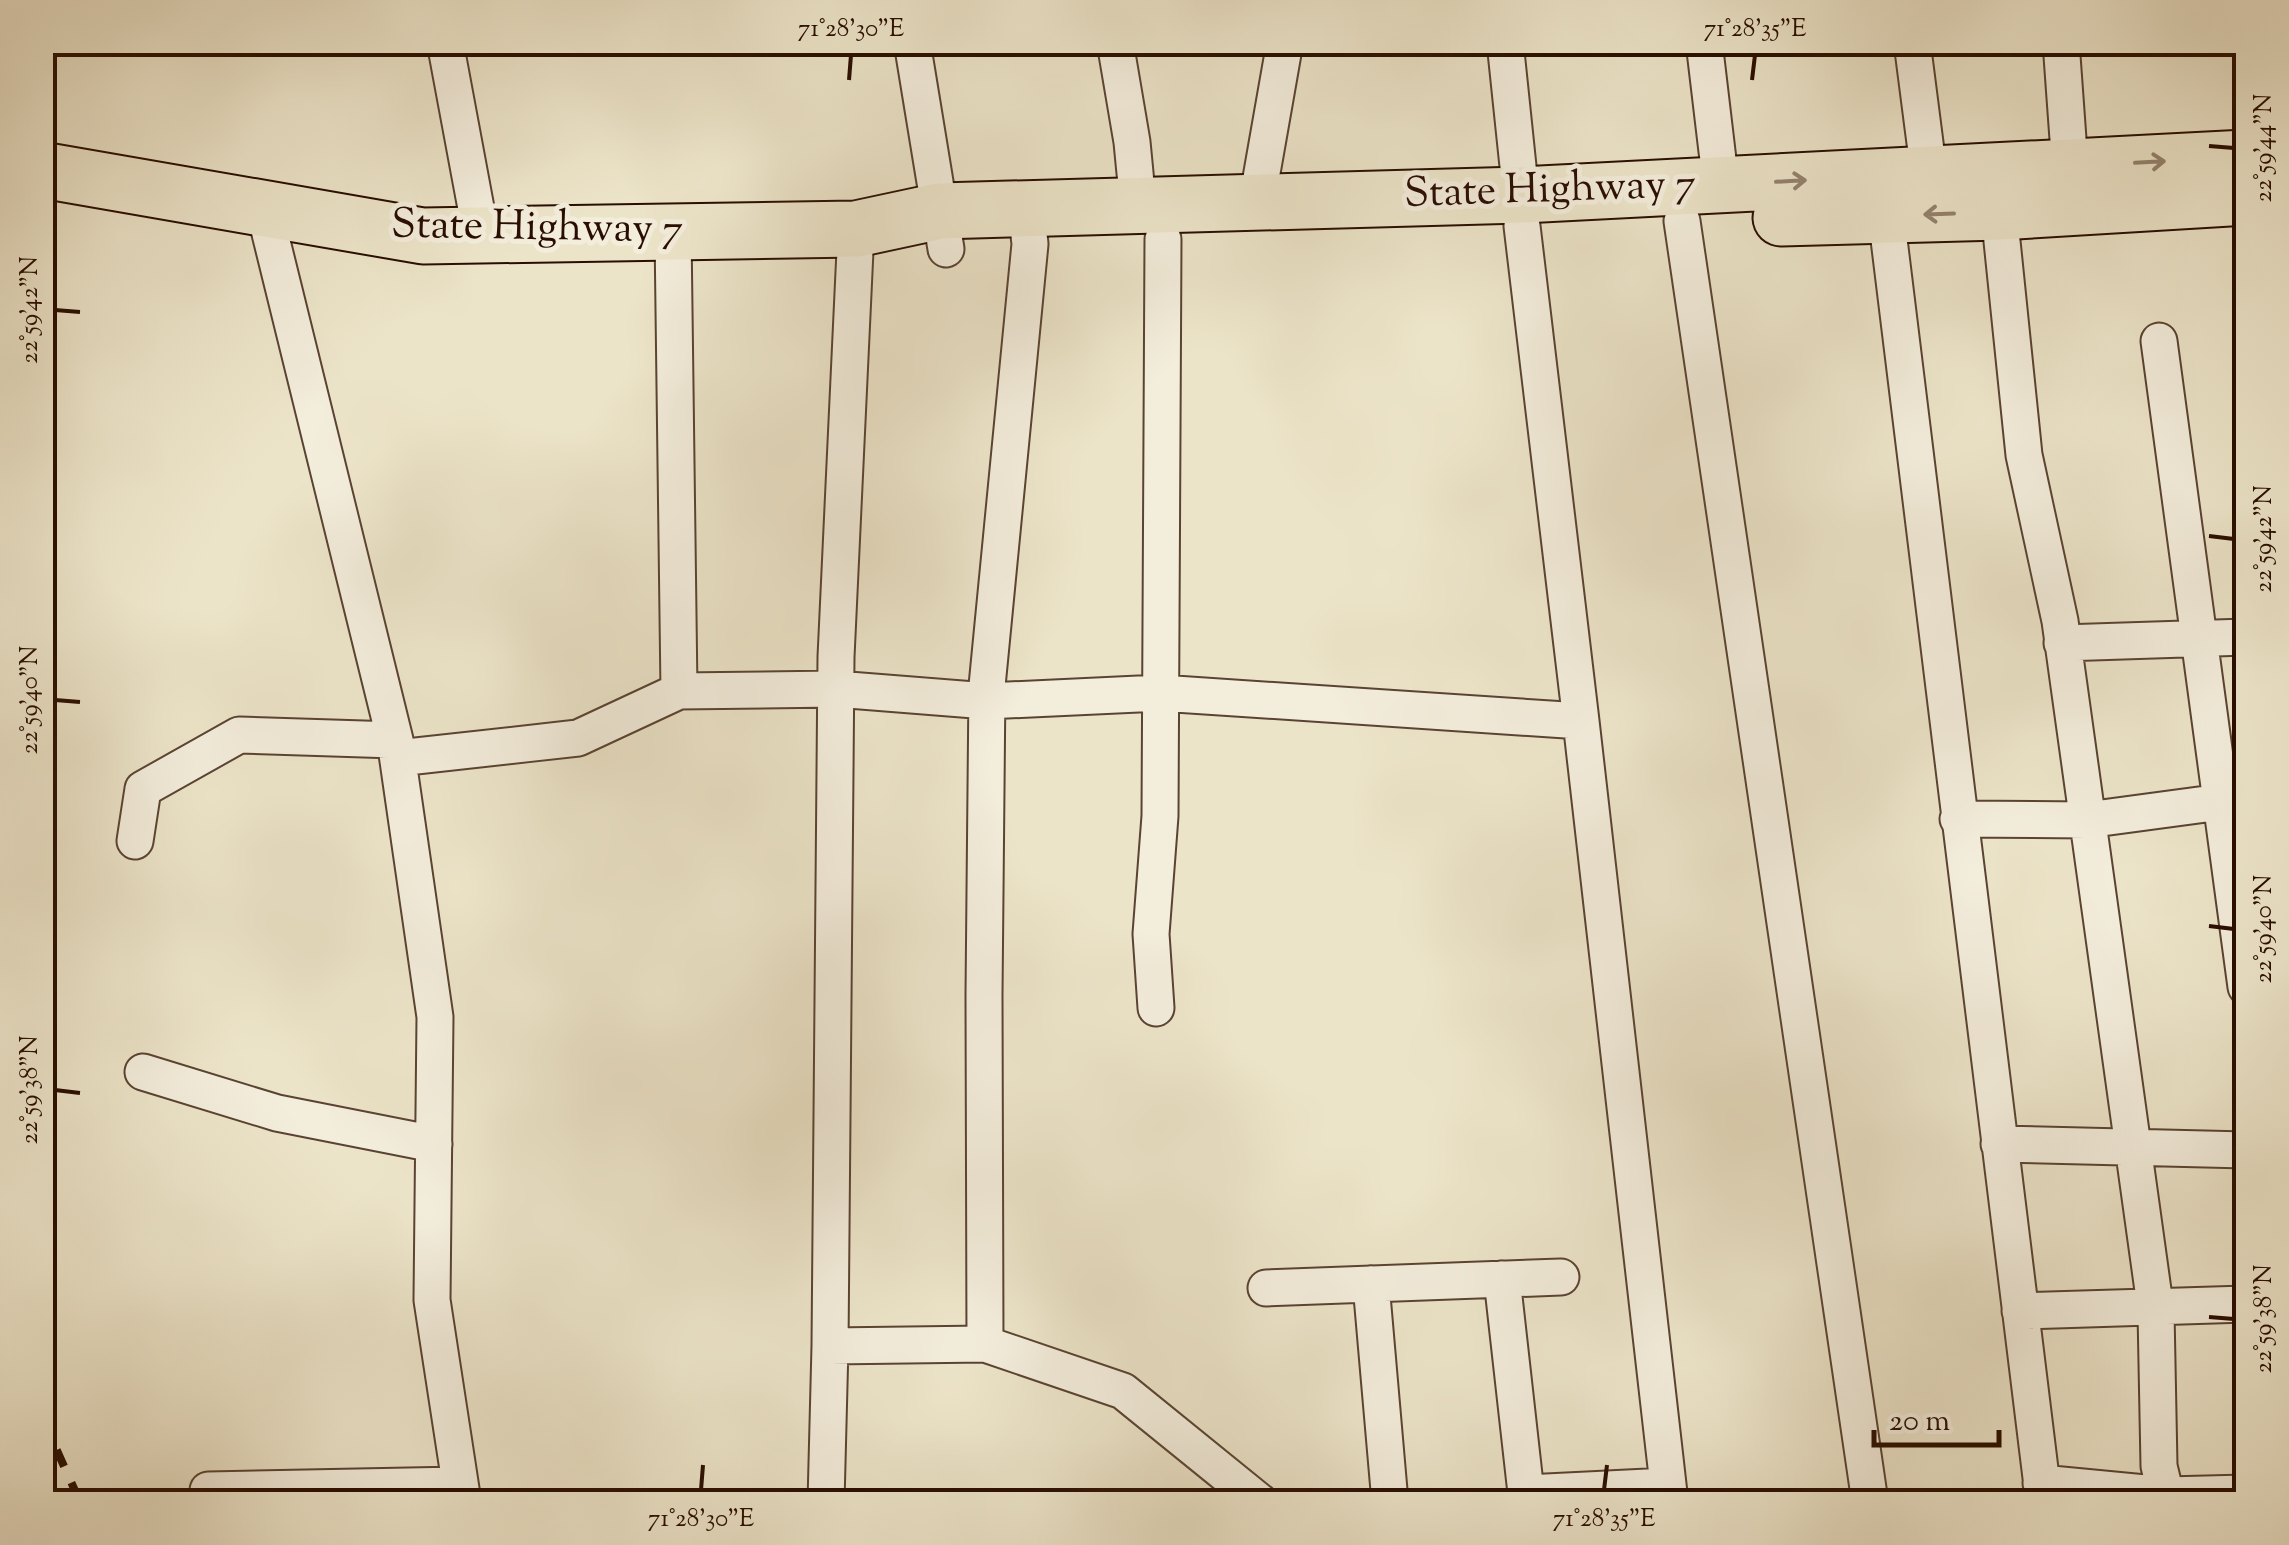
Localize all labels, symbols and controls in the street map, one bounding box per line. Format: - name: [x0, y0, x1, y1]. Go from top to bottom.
- text: 71°28'30"E: [798, 12, 904, 48]
- text: 71°28'35"E: [1704, 12, 1806, 48]
- text: 22°59'44"N: [2247, 93, 2283, 203]
- one-way arrow: [2134, 153, 2166, 172]
- street label: State Highway 7: [1403, 156, 1697, 226]
- one-way arrow: [1774, 171, 1806, 190]
- street label: State Highway 7: [391, 196, 683, 262]
- one-way arrow: [1924, 204, 1956, 223]
- text: 22°59'42"N: [13, 256, 49, 364]
- text: 22°59'42"N: [2247, 485, 2283, 593]
- text: 22°59'40"N: [13, 645, 49, 755]
- text: 22°59'40"N: [2247, 874, 2283, 984]
- text: 22°59'38"N: [13, 1035, 49, 1145]
- text: 22°59'38"N: [2247, 1264, 2283, 1374]
- scale bar: [1874, 1385, 1999, 1447]
- text: 20 m: [1889, 1401, 1950, 1444]
- text: 71°28'30"E: [648, 1502, 754, 1538]
- text: 71°28'35"E: [1553, 1502, 1655, 1538]

